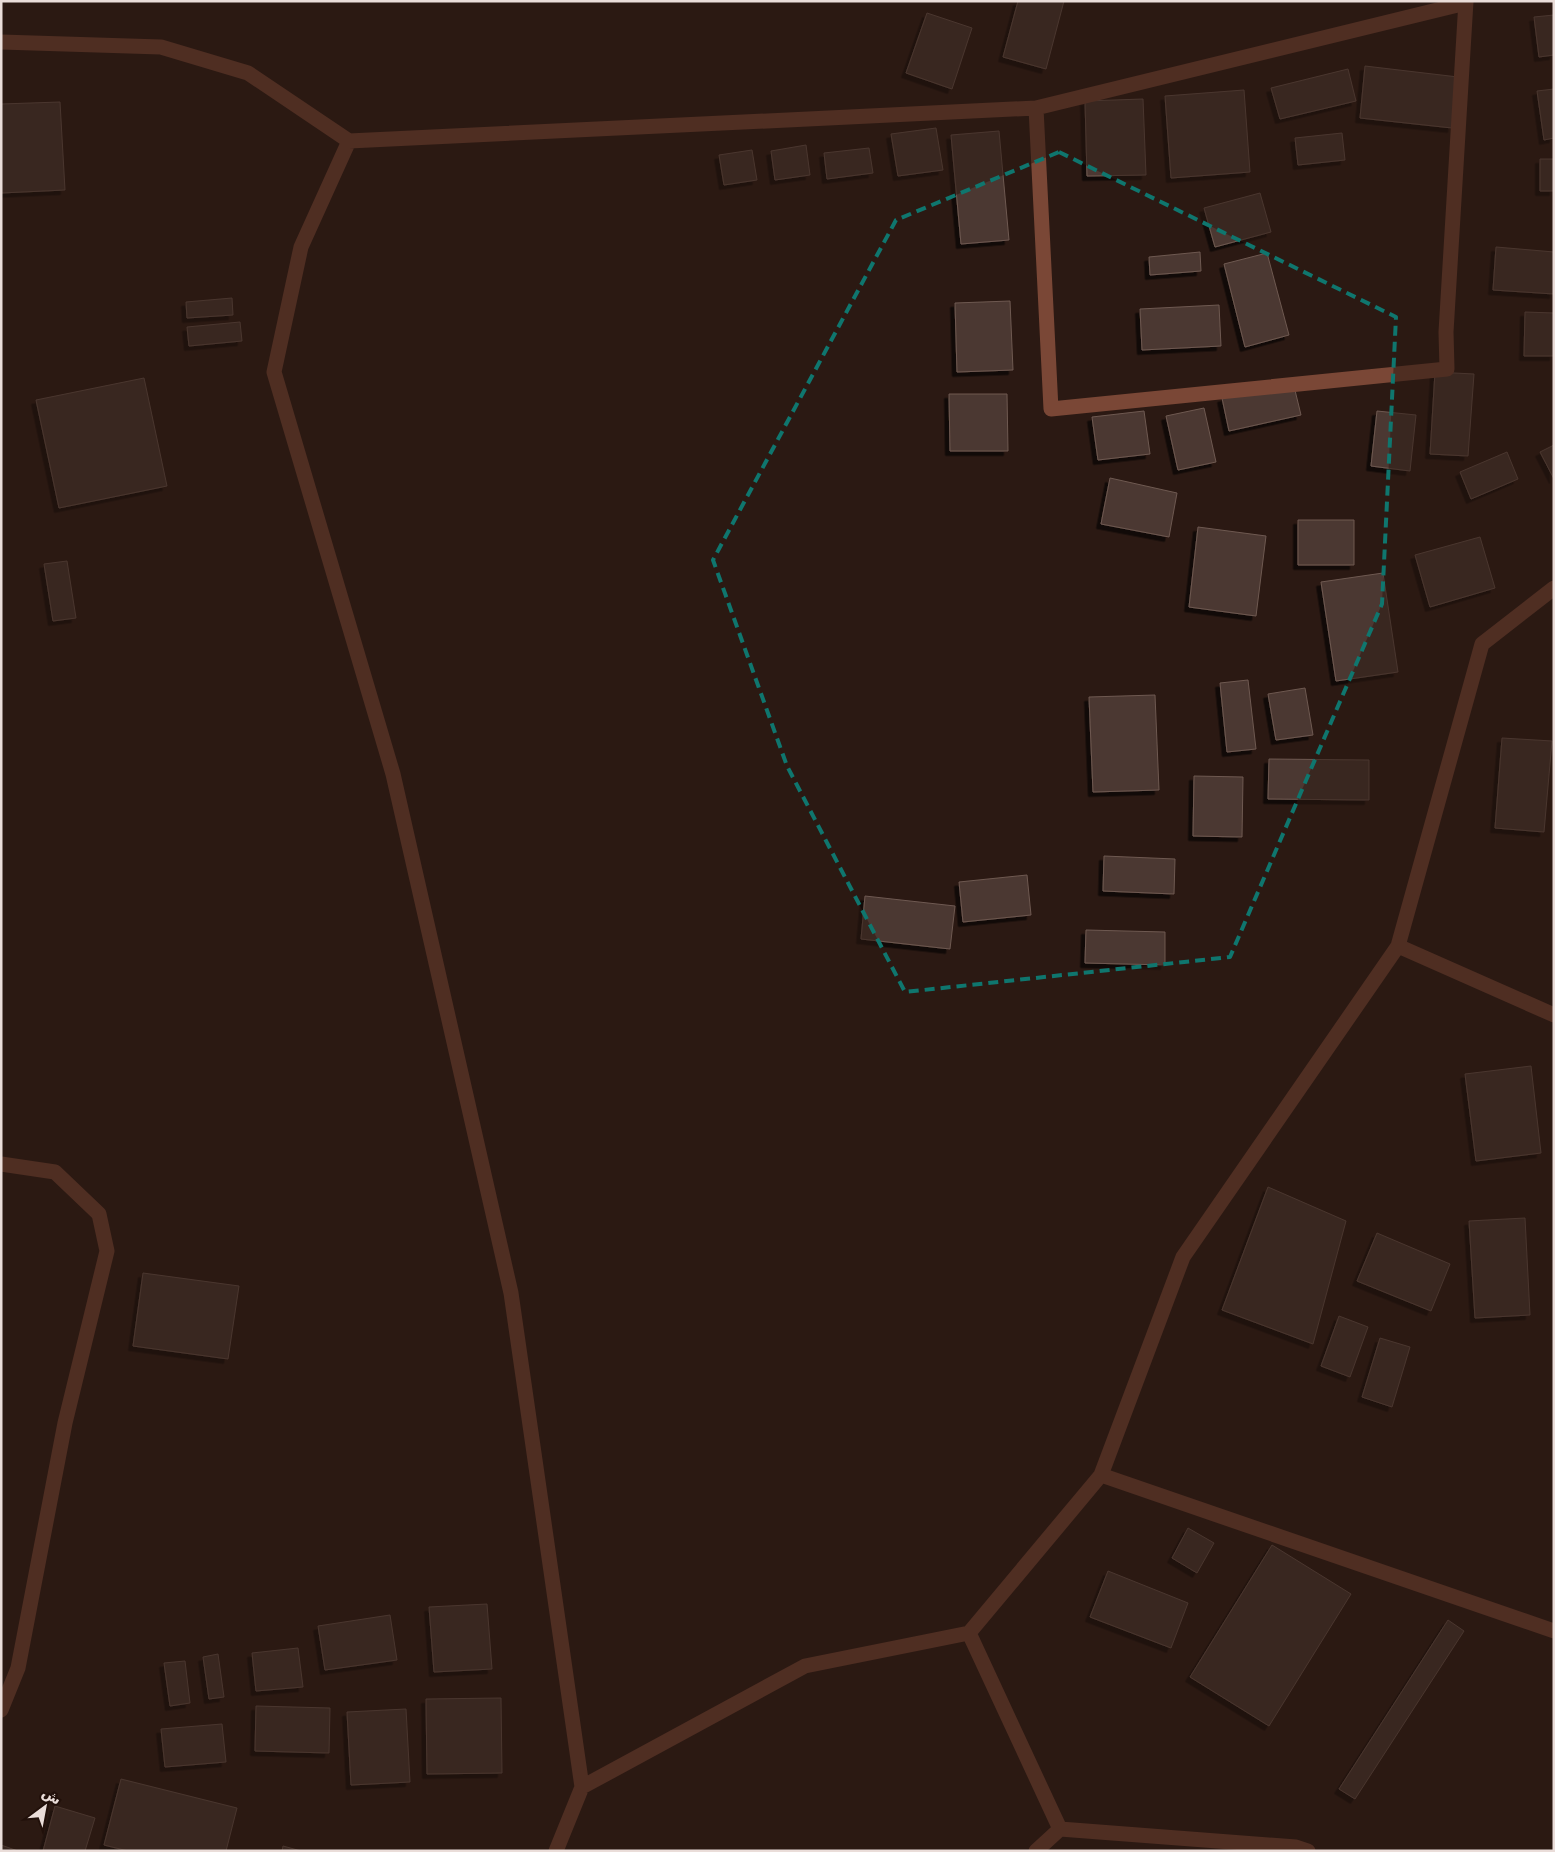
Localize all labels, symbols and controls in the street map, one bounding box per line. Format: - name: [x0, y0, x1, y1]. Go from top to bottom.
- north arrow: [20, 1782, 70, 1832]
- text: ش: [39, 1784, 64, 1808]

